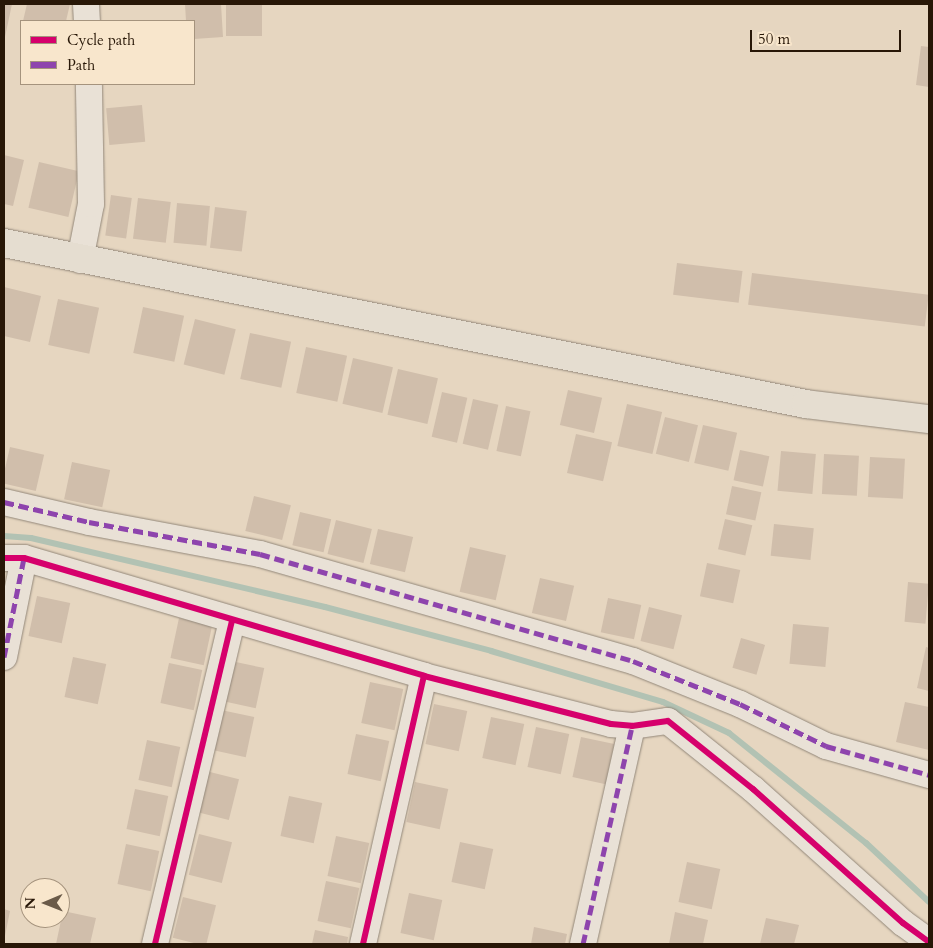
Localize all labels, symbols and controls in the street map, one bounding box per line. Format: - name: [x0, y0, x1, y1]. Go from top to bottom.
- legend: [20, 20, 195, 85]
- scale bar: [753, 20, 904, 52]
- text: 50 m: [758, 29, 790, 49]
- text: Cycle path: [67, 30, 135, 50]
- text: Path: [67, 55, 95, 75]
- north arrow: [20, 878, 70, 928]
- text: N: [21, 897, 40, 909]

